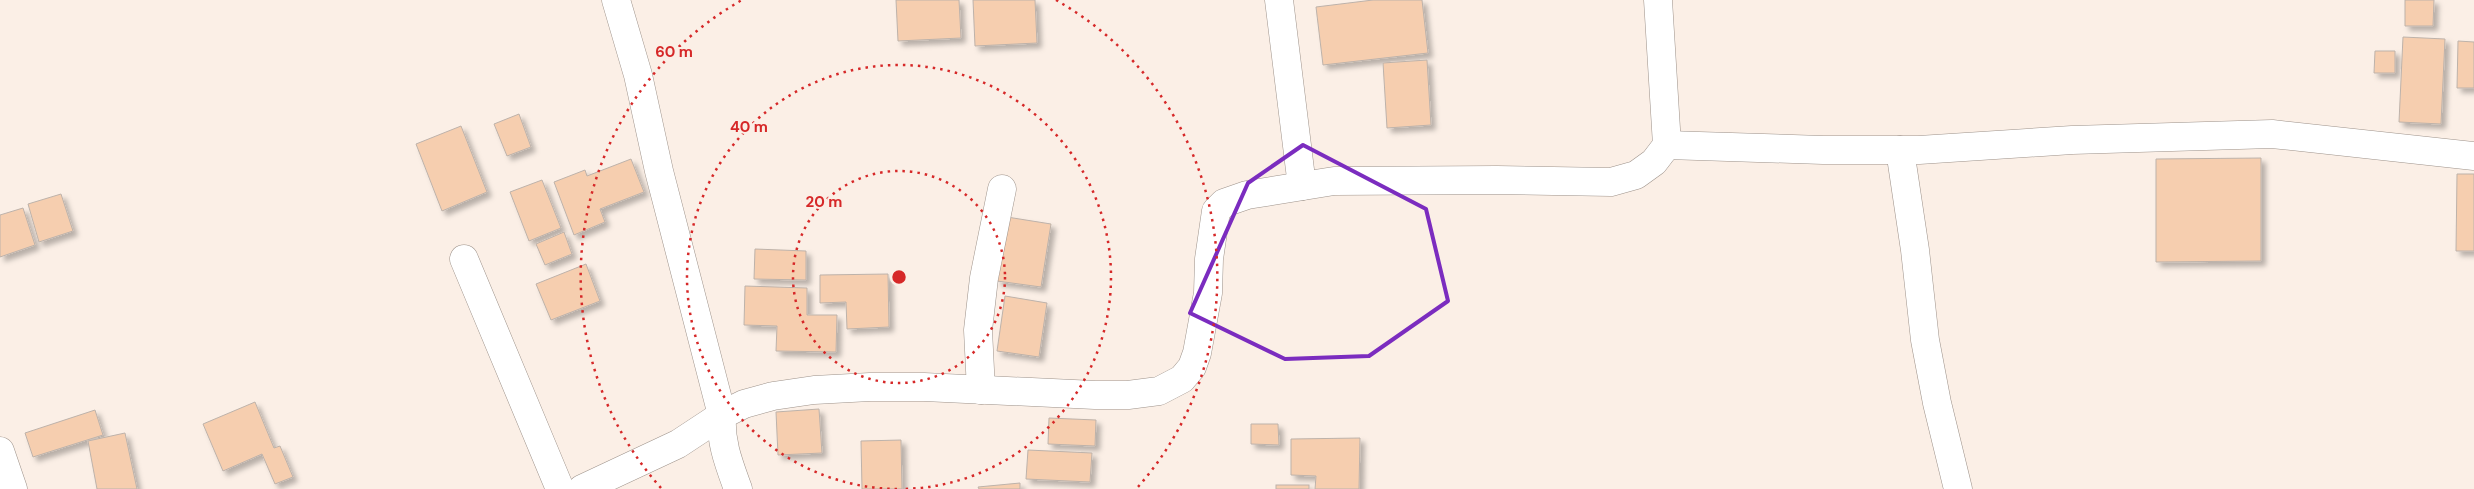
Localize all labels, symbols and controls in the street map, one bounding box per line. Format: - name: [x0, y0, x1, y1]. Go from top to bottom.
- text: 60 m: [655, 42, 693, 62]
- text: 40 m: [730, 117, 768, 137]
- text: 20 m: [806, 192, 842, 212]
- centre of rings: [890, 268, 908, 286]

